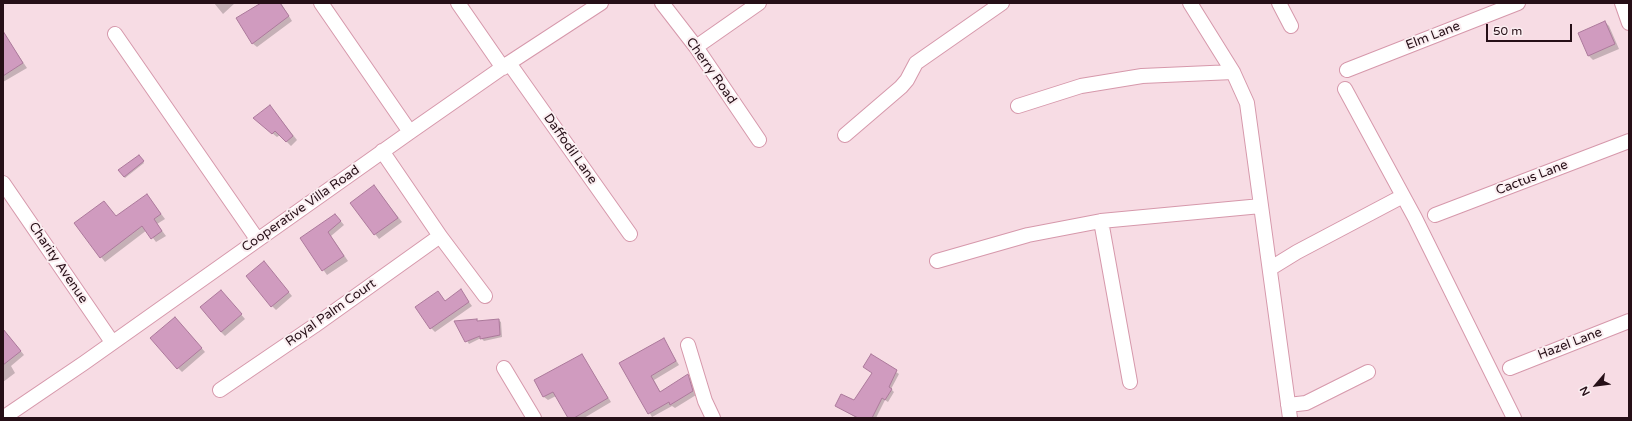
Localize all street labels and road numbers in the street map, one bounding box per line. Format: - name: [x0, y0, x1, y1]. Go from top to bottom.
- street label: Elm Lane: [1404, 19, 1462, 53]
- street label: Cherry Road: [682, 35, 740, 107]
- street label: Daffodil Lane: [540, 111, 600, 187]
- street label: Cactus Lane: [1494, 157, 1570, 199]
- street label: Cooperative Villa Road: [239, 162, 363, 256]
- street label: Charity Avenue: [25, 220, 91, 306]
- street label: Royal Palm Court: [283, 276, 379, 350]
- street label: Hazel Lane: [1536, 325, 1604, 363]

